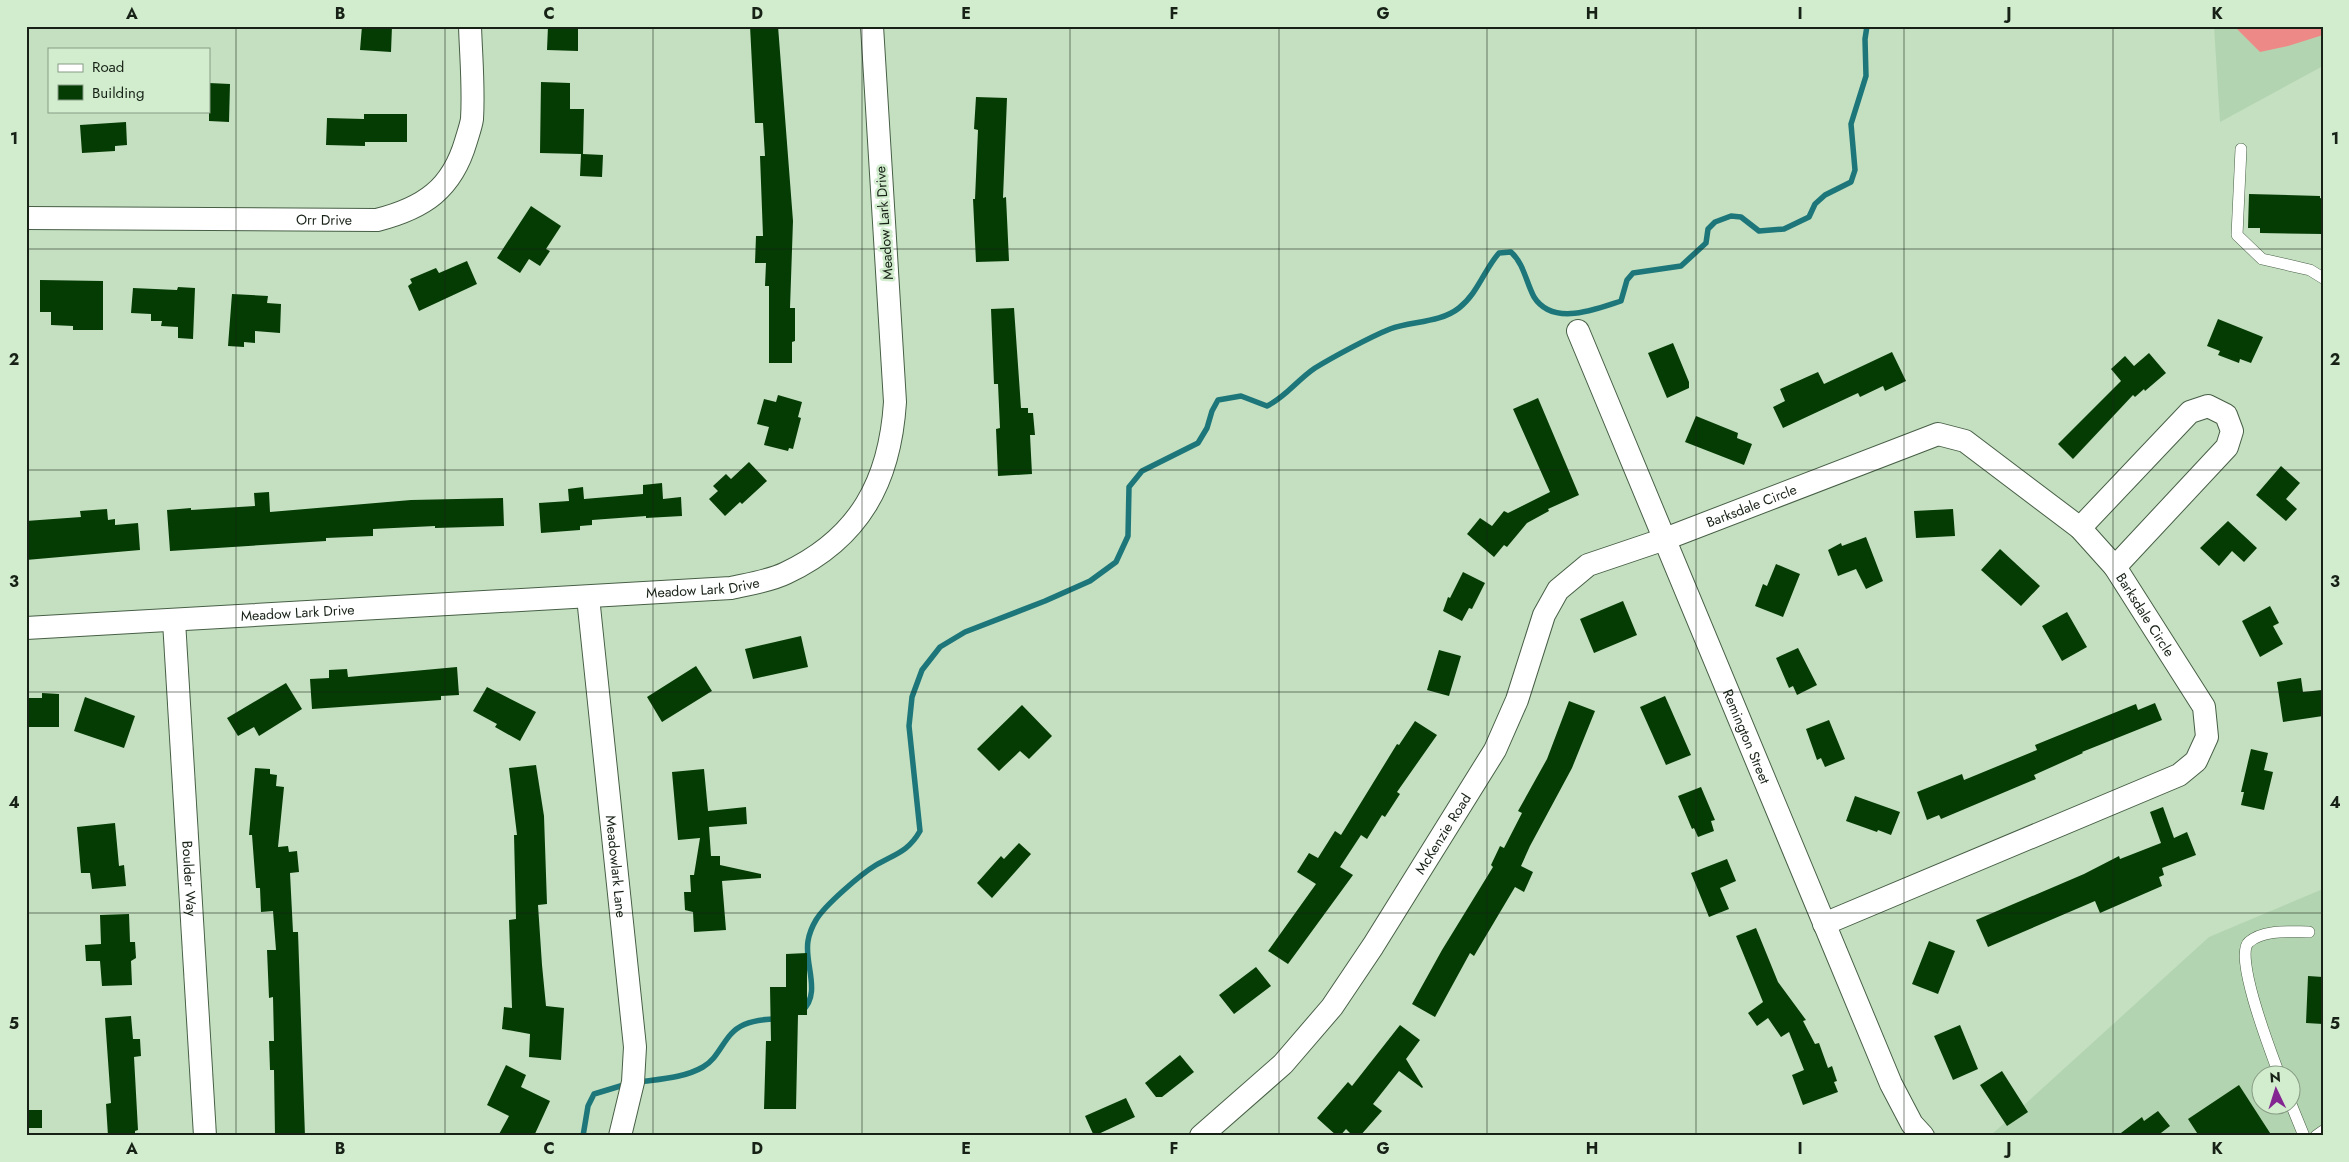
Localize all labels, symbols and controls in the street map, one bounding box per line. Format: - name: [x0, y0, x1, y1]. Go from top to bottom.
- text: A: [125, 2, 138, 25]
- text: B: [335, 2, 345, 25]
- text: C: [543, 2, 555, 25]
- text: D: [751, 2, 763, 25]
- text: E: [961, 2, 971, 25]
- text: F: [1170, 2, 1178, 25]
- text: G: [1376, 2, 1390, 25]
- text: H: [1586, 2, 1598, 25]
- text: I: [1797, 2, 1803, 25]
- text: J: [2003, 2, 2012, 25]
- text: K: [2211, 2, 2223, 25]
- legend: [48, 48, 210, 112]
- text: Road: [92, 56, 124, 78]
- text: Building: [92, 82, 144, 104]
- text: 1: [10, 127, 18, 150]
- text: 1: [2331, 127, 2339, 150]
- street label: Meadow Lark Drive: [870, 166, 898, 280]
- street label: Orr Drive: [296, 210, 352, 230]
- text: 2: [9, 348, 19, 371]
- text: 2: [2330, 348, 2340, 371]
- street label: Barksdale Circle: [1703, 479, 1800, 532]
- street label: Barksdale Circle: [2111, 569, 2179, 660]
- text: 3: [9, 570, 19, 593]
- text: 3: [2330, 570, 2340, 593]
- street label: Meadow Lark Drive: [646, 572, 761, 603]
- street label: Meadow Lark Drive: [240, 599, 355, 626]
- street label: Remington Street: [1718, 686, 1775, 787]
- street label: McKenzie Road: [1410, 789, 1476, 878]
- text: 4: [8, 791, 20, 814]
- text: 4: [2329, 791, 2341, 814]
- street label: Meadowlark Lane: [601, 814, 631, 919]
- street label: Boulder Way: [177, 840, 202, 918]
- text: 5: [9, 1012, 19, 1035]
- text: 5: [2330, 1012, 2340, 1035]
- north arrow: [2252, 1064, 2302, 1114]
- text: N: [2269, 1067, 2281, 1087]
- text: A: [125, 1137, 138, 1160]
- text: B: [335, 1137, 345, 1160]
- text: C: [543, 1137, 555, 1160]
- text: D: [751, 1137, 763, 1160]
- text: E: [961, 1137, 971, 1160]
- text: F: [1170, 1137, 1178, 1160]
- text: G: [1376, 1137, 1390, 1160]
- text: H: [1586, 1137, 1598, 1160]
- text: I: [1797, 1137, 1803, 1160]
- text: J: [2003, 1137, 2012, 1160]
- text: K: [2211, 1137, 2223, 1160]

